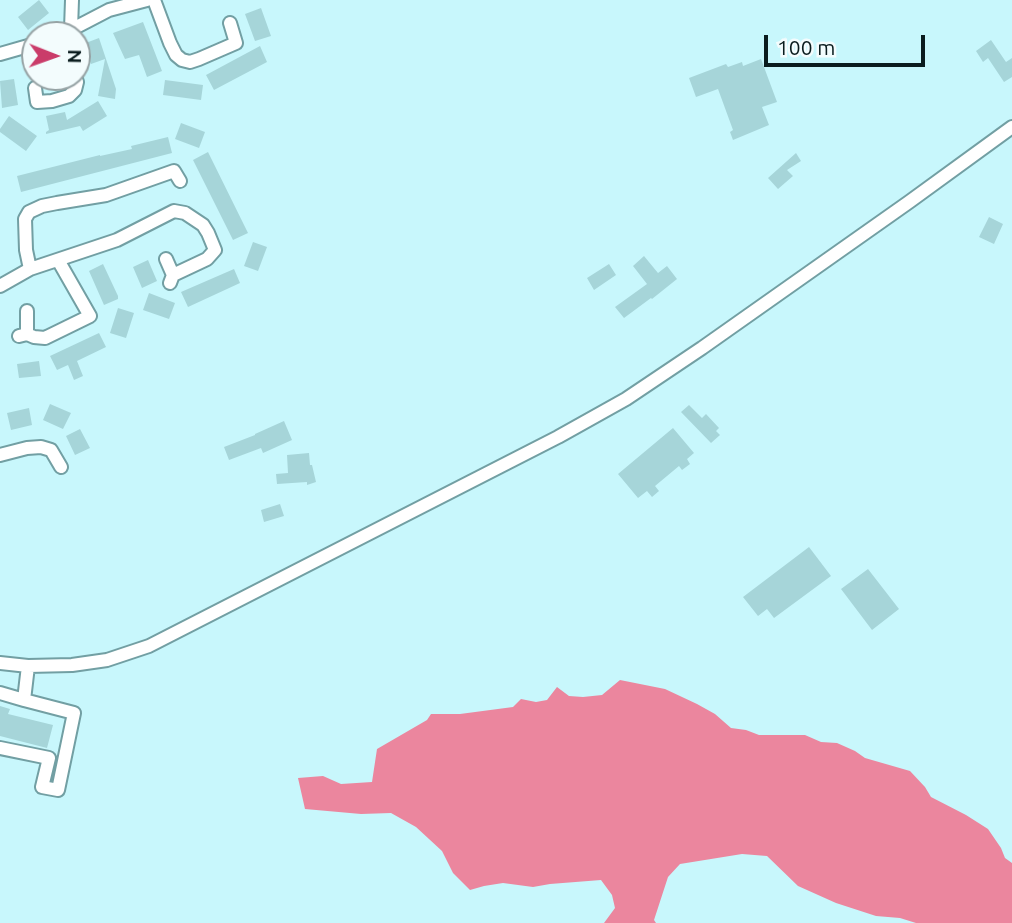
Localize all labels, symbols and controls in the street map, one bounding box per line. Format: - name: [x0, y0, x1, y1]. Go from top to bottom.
- north arrow: [21, 21, 91, 91]
- scale bar: [767, 21, 928, 65]
- text: 100 m: [777, 35, 835, 59]
- text: N: [64, 49, 86, 64]

